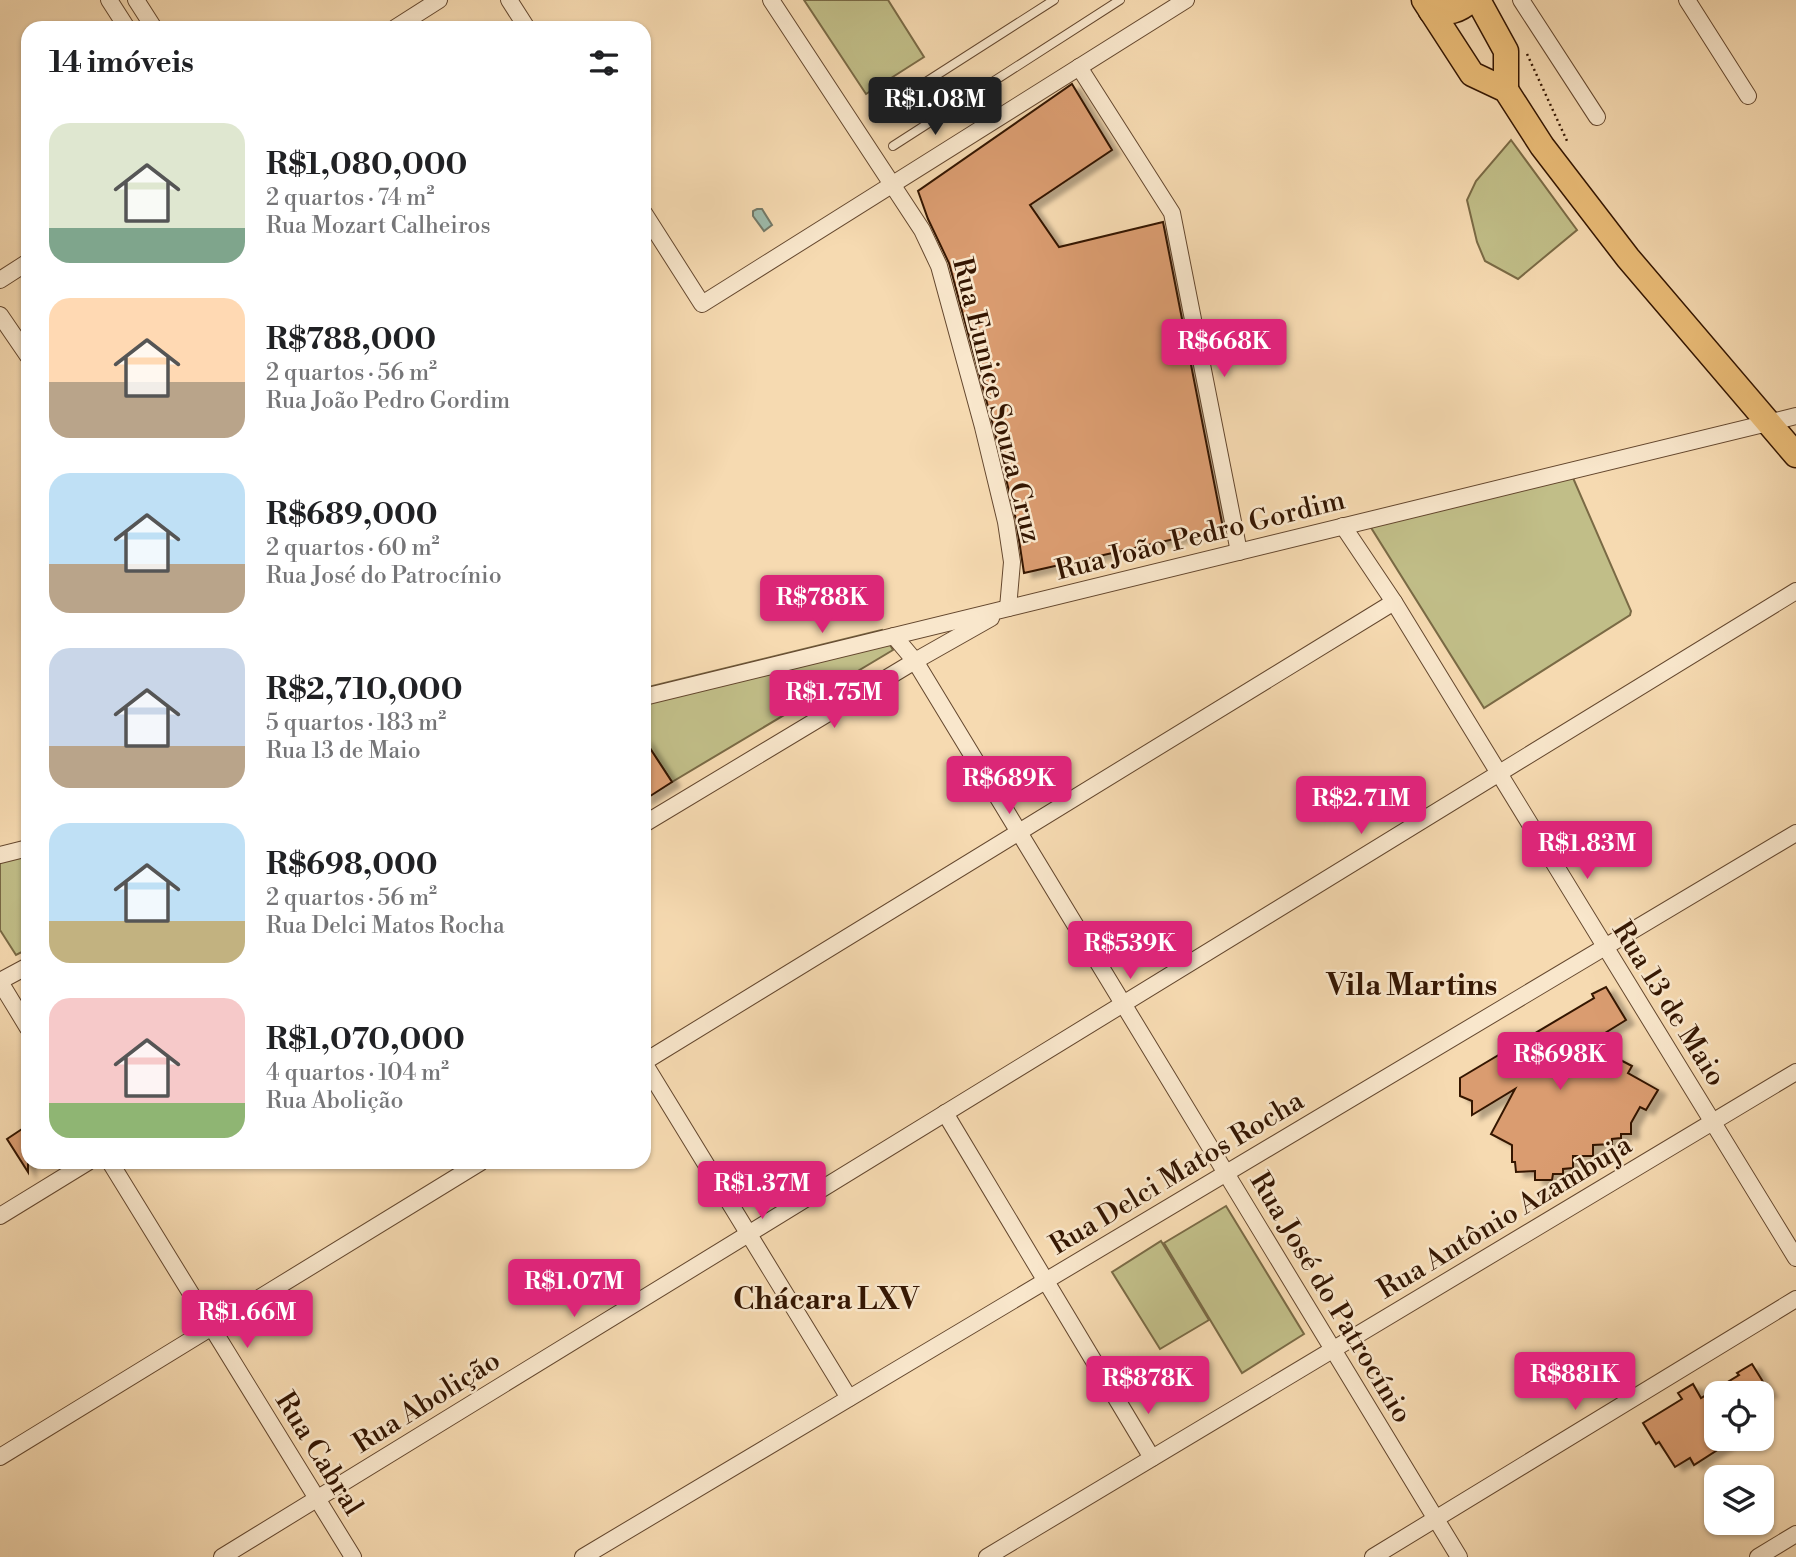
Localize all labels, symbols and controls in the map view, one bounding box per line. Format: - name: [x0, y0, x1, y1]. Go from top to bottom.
- text: 14 imóveis: [49, 44, 194, 82]
- icon: filters: [585, 44, 623, 82]
- pin: R$1.08M: [870, 78, 1000, 137]
- text: R$1.08M: [885, 86, 985, 114]
- text: R$1,080,000: [266, 146, 467, 184]
- icon: home: [105, 151, 189, 235]
- text: 2 quartos · 74 m²: [266, 184, 434, 212]
- text: Rua Mozart Calheiros: [266, 212, 491, 240]
- street label: Rua Eunice Souza Cruz: [944, 254, 1049, 547]
- pin: R$668K: [1167, 320, 1281, 379]
- text: R$788,000: [266, 321, 436, 359]
- icon: home: [105, 326, 189, 410]
- text: R$668K: [1178, 328, 1270, 356]
- text: 2 quartos · 56 m²: [266, 359, 437, 387]
- text: Rua João Pedro Gordim: [266, 387, 510, 415]
- street label: Rua João Pedro Gordim: [1052, 483, 1349, 588]
- text: R$689,000: [266, 496, 438, 534]
- icon: home: [105, 501, 189, 585]
- text: 2 quartos · 60 m²: [266, 534, 440, 562]
- text: Rua José do Patrocínio: [266, 562, 502, 590]
- pin: R$788K: [765, 576, 879, 635]
- text: R$788K: [776, 584, 868, 612]
- pin: R$1.75M: [769, 670, 899, 730]
- text: R$2,710,000: [266, 671, 462, 709]
- icon: home: [105, 676, 189, 760]
- text: R$1.75M: [786, 679, 882, 707]
- text: 5 quartos · 183 m²: [266, 709, 446, 737]
- text: Rua 13 de Maio: [266, 737, 421, 765]
- pin: R$689K: [952, 756, 1066, 816]
- text: R$689K: [963, 765, 1055, 793]
- pin: R$2.71M: [1296, 776, 1426, 836]
- text: R$2.71M: [1312, 785, 1410, 813]
- pin: R$1.83M: [1522, 822, 1652, 881]
- text: R$1.83M: [1538, 830, 1636, 858]
- text: R$698,000: [266, 846, 438, 884]
- icon: home: [105, 851, 189, 935]
- text: 2 quartos · 56 m²: [266, 884, 437, 912]
- text: Rua Delci Matos Rocha: [266, 912, 505, 940]
- street label: Rua 13 de Maio: [1604, 915, 1733, 1093]
- pin: R$539K: [1073, 922, 1187, 981]
- text: R$539K: [1084, 930, 1176, 958]
- district label: Vila Martins: [1326, 967, 1497, 1005]
- text: R$1,070,000: [266, 1021, 465, 1059]
- icon: home: [105, 1026, 189, 1110]
- pin: R$698K: [1503, 1032, 1617, 1092]
- text: R$698K: [1514, 1041, 1606, 1069]
- text: 4 quartos · 104 m²: [266, 1059, 449, 1087]
- street label: Rua Delci Matos Rocha: [1043, 1083, 1311, 1263]
- text: Rua Abolição: [266, 1087, 403, 1115]
- street label: Rua Antônio Azambuja: [1371, 1127, 1639, 1307]
- pin: R$1.37M: [697, 1162, 827, 1221]
- street label: Rua José do Patrocínio: [1242, 1166, 1420, 1430]
- text: R$1.37M: [714, 1170, 810, 1198]
- pin: R$1.07M: [509, 1260, 639, 1319]
- text: R$1.07M: [524, 1268, 624, 1296]
- district label: Chácara LXV: [733, 1281, 920, 1319]
- pin: R$1.66M: [182, 1290, 312, 1350]
- text: R$1.66M: [198, 1299, 296, 1327]
- street label: Rua Abolição: [347, 1343, 507, 1461]
- pin: R$881K: [1518, 1352, 1632, 1412]
- pin: R$878K: [1091, 1356, 1205, 1416]
- text: R$881K: [1530, 1361, 1620, 1389]
- text: R$878K: [1102, 1365, 1194, 1393]
- map controls: [1704, 1381, 1774, 1535]
- button: locate: [1704, 1381, 1774, 1451]
- street label: Rua Cabral: [267, 1386, 370, 1522]
- button: layers: [1704, 1465, 1774, 1535]

